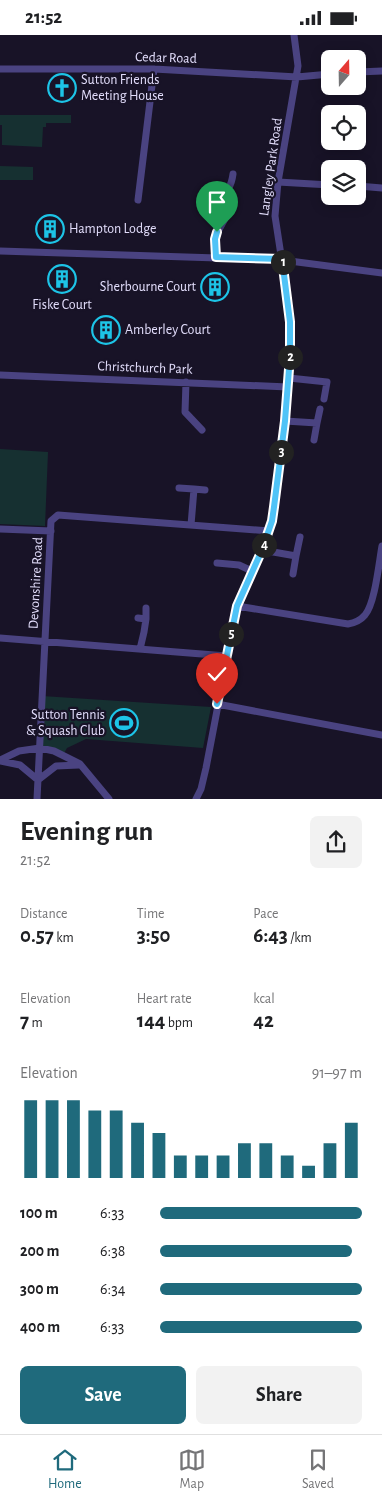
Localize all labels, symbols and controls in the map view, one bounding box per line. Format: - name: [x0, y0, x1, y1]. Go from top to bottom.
- text: 21:52: [25, 8, 62, 27]
- street label: Cedar Road: [135, 50, 197, 66]
- north arrow: [321, 50, 366, 95]
- map controls: [321, 50, 366, 205]
- church icon: Sutton Friends Meeting House: [47, 73, 77, 103]
- place label: Sutton Friends Meeting House: [81, 73, 164, 103]
- button: locate: [321, 105, 366, 150]
- street label: Langley Park Road: [257, 117, 285, 217]
- button: layers: [321, 160, 366, 205]
- pin: [196, 181, 238, 232]
- icon: arrive: [203, 188, 231, 216]
- building icon: Hampton Lodge: [35, 214, 65, 244]
- place label: Hampton Lodge: [69, 222, 157, 236]
- pin: 1: [270, 249, 296, 275]
- text: 1: [281, 255, 286, 269]
- building icon: Fiske Court: [47, 264, 77, 294]
- building icon: Sherbourne Court: [200, 272, 230, 302]
- place label: Sherbourne Court: [100, 280, 197, 294]
- place label: Fiske Court: [32, 298, 92, 312]
- building icon: Amberley Court: [91, 315, 121, 345]
- place label: Amberley Court: [125, 323, 211, 337]
- pin: 2: [278, 345, 302, 369]
- text: 2: [287, 350, 294, 364]
- street label: Christchurch Park: [97, 359, 193, 377]
- pin: 3: [268, 439, 294, 465]
- text: 3: [278, 445, 285, 459]
- pin: 4: [252, 533, 276, 557]
- street label: Devonshire Road: [27, 537, 45, 629]
- text: 4: [261, 538, 268, 552]
- pin: 5: [218, 621, 244, 647]
- text: 5: [228, 627, 235, 641]
- pin: [196, 653, 238, 704]
- icon: check: [203, 660, 231, 688]
- place label: Sutton Tennis & Squash Club: [26, 708, 105, 738]
- sports icon: Sutton Tennis & Squash Club: [109, 708, 139, 738]
- button: share: [310, 816, 362, 868]
- text: Evening run: [20, 818, 153, 846]
- text: 21:52: [20, 852, 50, 868]
- text: Distance: [20, 907, 67, 921]
- text: Time: [137, 907, 165, 921]
- text: Pace: [253, 907, 279, 921]
- text: 0.57: [20, 925, 54, 946]
- text: 3:50: [137, 925, 171, 946]
- text: 6:43: [253, 925, 288, 946]
- text: km: [54, 931, 74, 945]
- text: /km: [288, 931, 312, 945]
- text: Elevation: [20, 992, 71, 1006]
- text: Heart rate: [137, 992, 192, 1006]
- text: kcal: [253, 992, 275, 1006]
- text: 7: [20, 1010, 29, 1031]
- text: 144: [137, 1010, 165, 1031]
- text: 42: [253, 1010, 274, 1031]
- text: m: [29, 1016, 43, 1030]
- text: bpm: [165, 1016, 193, 1030]
- text: Elevation: [20, 1065, 78, 1081]
- text: 91–97 m: [312, 1065, 362, 1081]
- text: 100 m: [20, 1205, 58, 1221]
- text: 6:33: [100, 1205, 124, 1221]
- text: 200 m: [20, 1243, 60, 1259]
- text: 6:38: [100, 1243, 125, 1259]
- text: 300 m: [20, 1281, 59, 1297]
- text: 6:34: [100, 1281, 125, 1297]
- text: 400 m: [20, 1319, 60, 1335]
- text: 6:33: [100, 1319, 124, 1335]
- button: Save: [20, 1366, 186, 1424]
- button: Share: [196, 1366, 362, 1424]
- tab: Home: [48, 1446, 82, 1493]
- tab: Map: [178, 1446, 206, 1493]
- tab: Saved: [302, 1446, 334, 1493]

